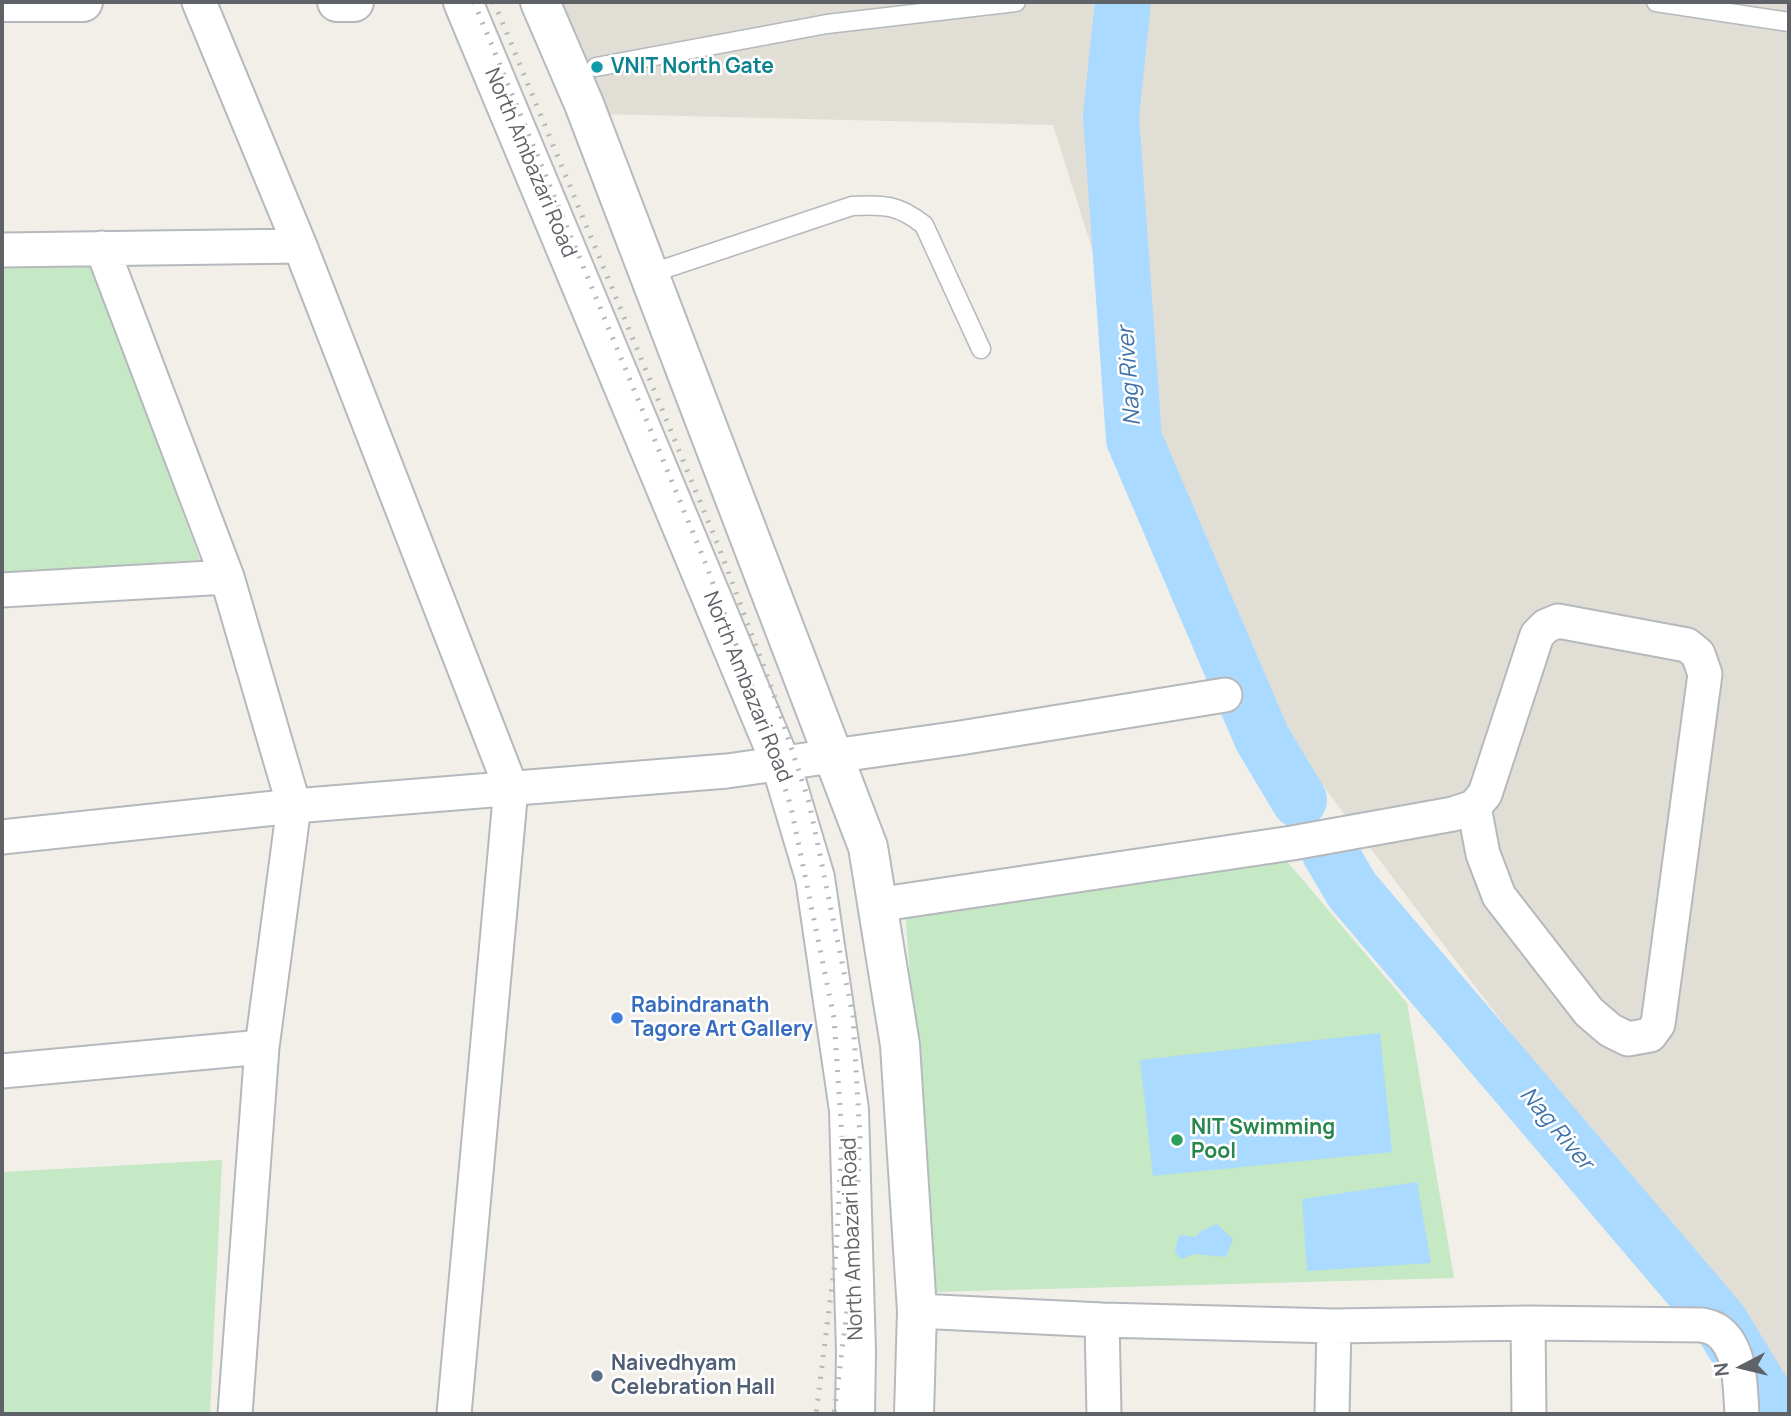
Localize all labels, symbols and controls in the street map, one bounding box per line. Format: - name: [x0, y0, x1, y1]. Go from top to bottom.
- place label: VNIT North Gate: [611, 54, 774, 80]
- marker: VNIT North Gate: [589, 59, 605, 75]
- street label: North Ambazari Road: [479, 65, 581, 261]
- water label: Nag River: [1113, 325, 1147, 427]
- street label: North Ambazari Road: [697, 588, 797, 786]
- place label: Rabindranath Tagore Art Gallery: [631, 993, 813, 1043]
- marker: Rabindranath Tagore Art Gallery: [609, 1010, 625, 1026]
- water label: Nag River: [1513, 1082, 1599, 1176]
- place label: NIT Swimming Pool: [1191, 1115, 1335, 1165]
- marker: NIT Swimming Pool: [1169, 1132, 1185, 1148]
- street label: North Ambazari Road: [837, 1137, 869, 1341]
- north arrow: [1707, 1332, 1777, 1402]
- place label: Naivedhyam Celebration Hall: [611, 1351, 775, 1401]
- text: N: [1707, 1361, 1735, 1378]
- marker: Naivedhyam Celebration Hall: [589, 1368, 605, 1384]

